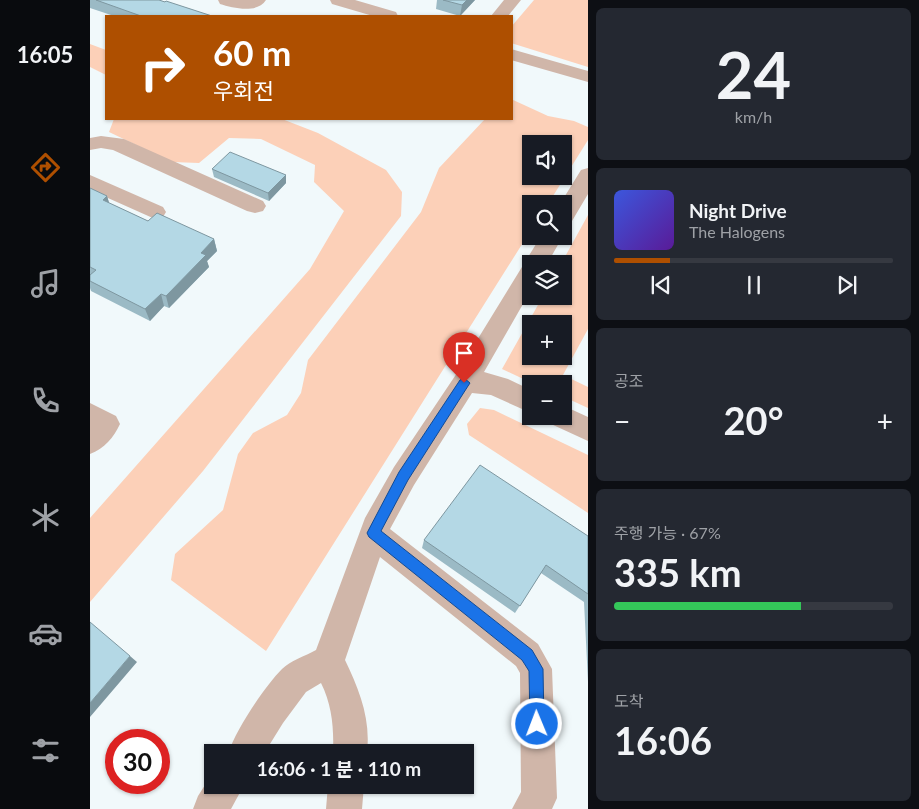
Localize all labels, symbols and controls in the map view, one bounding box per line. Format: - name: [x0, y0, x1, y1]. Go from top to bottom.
- text: 60 m: [213, 31, 291, 73]
- icon: right: [130, 35, 195, 100]
- text: 24: [716, 35, 791, 113]
- text: 16:05: [17, 41, 73, 68]
- text: 우회전: [213, 77, 274, 104]
- text: km/h: [735, 107, 772, 126]
- map controls: [522, 135, 572, 425]
- button: sound: [522, 135, 572, 185]
- icon: directions: [28, 150, 63, 185]
- button: search: [522, 195, 572, 245]
- text: Night Drive: [689, 199, 787, 222]
- text: The Halogens: [689, 222, 785, 241]
- button: layers: [522, 255, 572, 305]
- icon: music: [28, 266, 63, 301]
- icon: previous: [647, 271, 675, 299]
- icon: pause: [740, 271, 768, 299]
- icon: next: [833, 271, 861, 299]
- button: +: [522, 315, 572, 365]
- pin: [443, 332, 485, 383]
- icon: arrive: [450, 339, 478, 367]
- text: 공조: [614, 371, 643, 390]
- button: −: [522, 375, 572, 425]
- icon: phone: [28, 383, 63, 418]
- text: 20°: [724, 397, 783, 443]
- text: −: [614, 404, 630, 438]
- text: +: [877, 404, 893, 438]
- icon: climate: [28, 500, 63, 535]
- text: 주행 가능 · 67%: [614, 523, 721, 542]
- text: 335 km: [614, 549, 742, 595]
- icon: car: [28, 616, 63, 651]
- text: 도착: [614, 691, 643, 710]
- position arrow: [510, 697, 562, 749]
- text: 16:06: [614, 717, 712, 763]
- speed limit sign: 30: [105, 729, 170, 794]
- icon: filters: [28, 733, 63, 768]
- text: 16:06 · 1 분 · 110 m: [257, 757, 421, 780]

